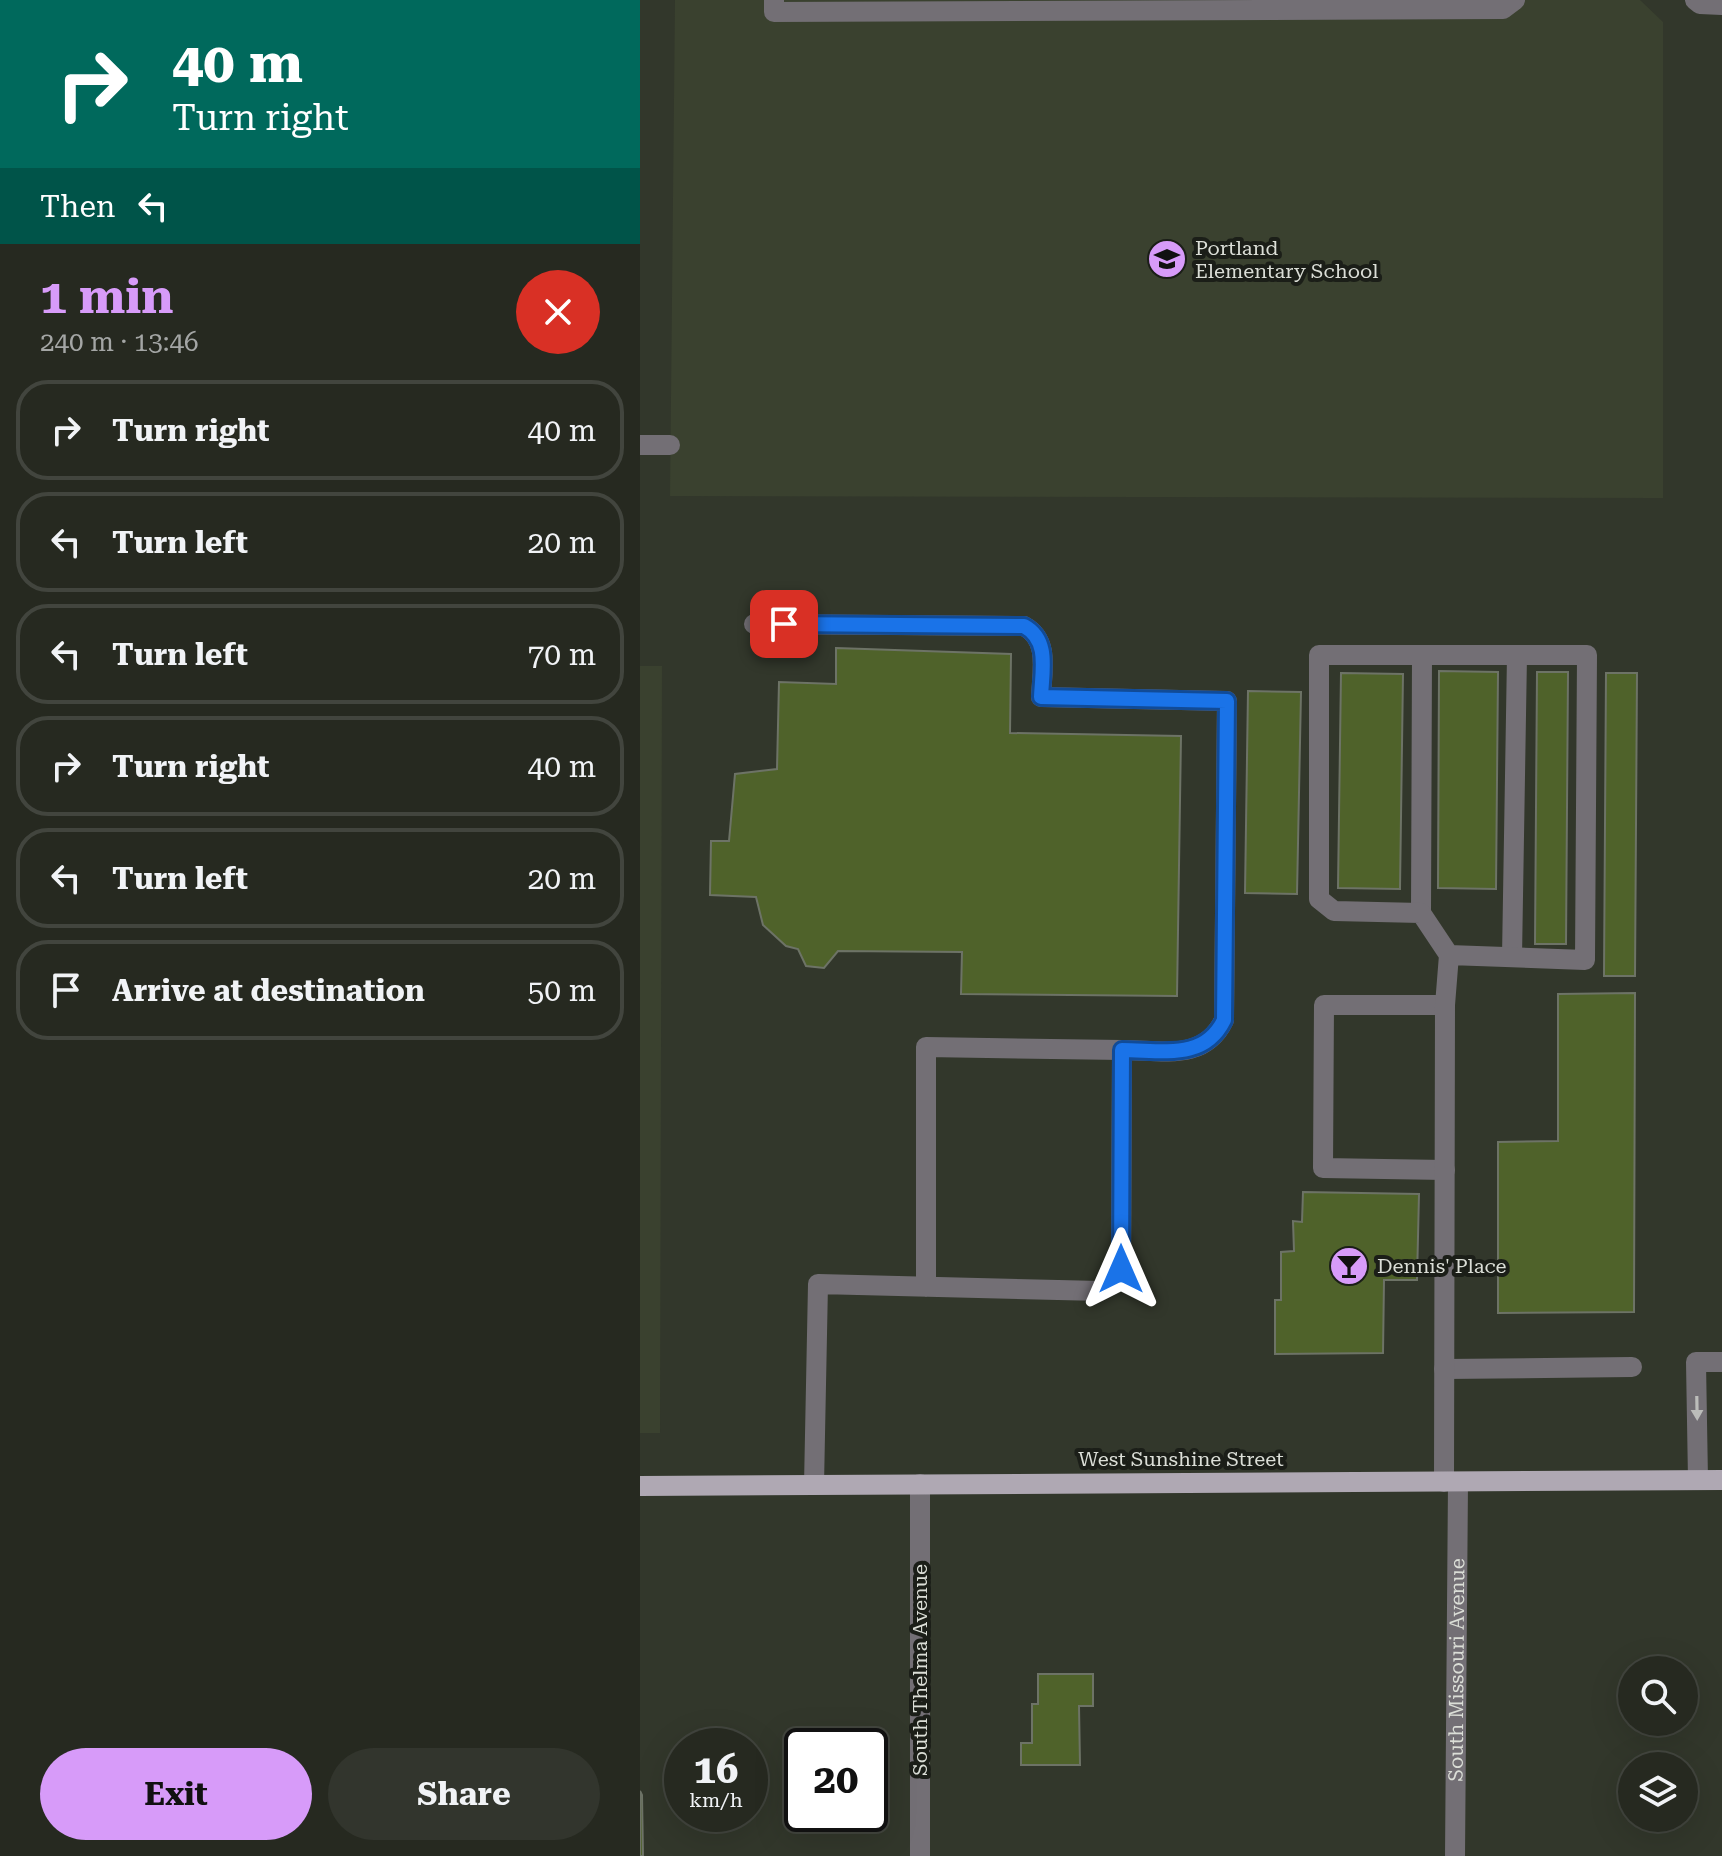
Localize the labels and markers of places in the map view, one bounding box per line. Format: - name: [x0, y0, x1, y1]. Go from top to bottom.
- place label: Portland Elementary School: [1195, 236, 1378, 283]
- school or university icon: Portland Elementary School: [1146, 238, 1188, 280]
- pin: [750, 590, 818, 658]
- bar icon: Dennis' Place: [1328, 1245, 1370, 1287]
- place label: Dennis' Place: [1377, 1254, 1507, 1278]

